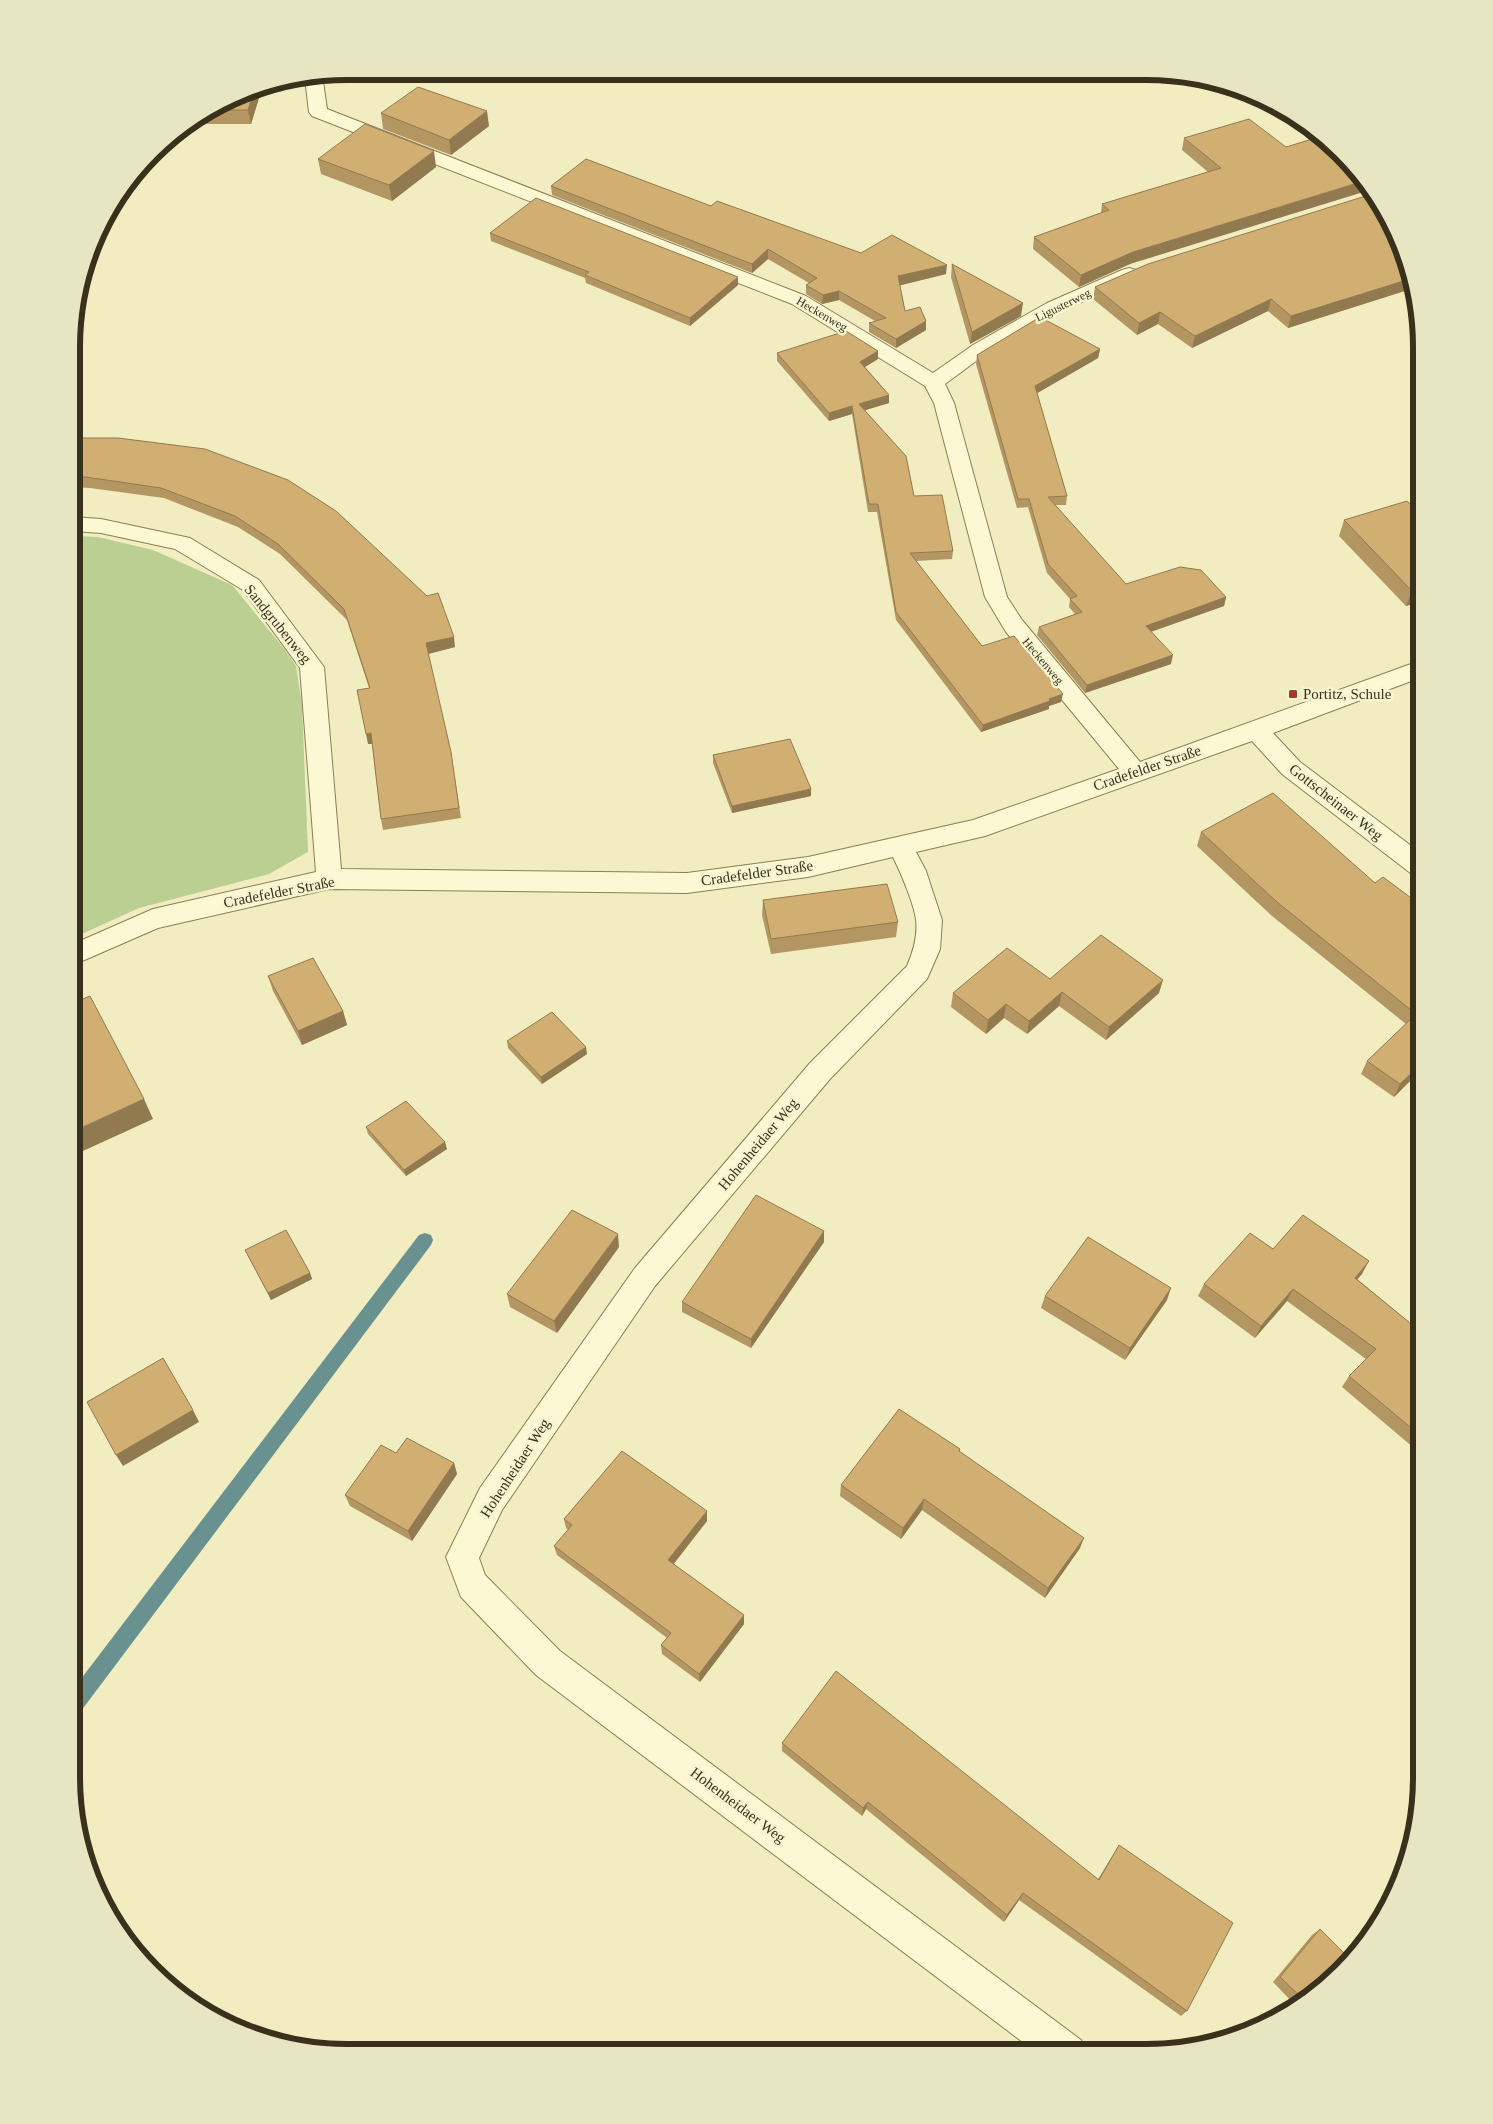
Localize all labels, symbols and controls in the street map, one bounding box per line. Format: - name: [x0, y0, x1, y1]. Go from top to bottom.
- street label: Ligusterweg: [1033, 286, 1093, 324]
- street label: Heckenweg: [794, 294, 850, 334]
- street label: Sandgrubenweg: [241, 581, 315, 667]
- street label: Heckenweg: [1019, 635, 1067, 687]
- place label: Portitz, Schule: [1303, 686, 1392, 702]
- marker: Portitz, Schule: [1287, 688, 1299, 700]
- street label: Cradefelder Straße: [1091, 742, 1203, 794]
- street label: Gottscheinaer Weg: [1286, 761, 1386, 844]
- street label: Cradefelder Straße: [700, 857, 814, 889]
- street label: Cradefelder Straße: [222, 873, 336, 911]
- street label: Hohenheidaer Weg: [715, 1095, 801, 1193]
- street label: Hohenheidaer Weg: [477, 1415, 553, 1520]
- street label: Hohenheidaer Weg: [687, 1764, 789, 1846]

